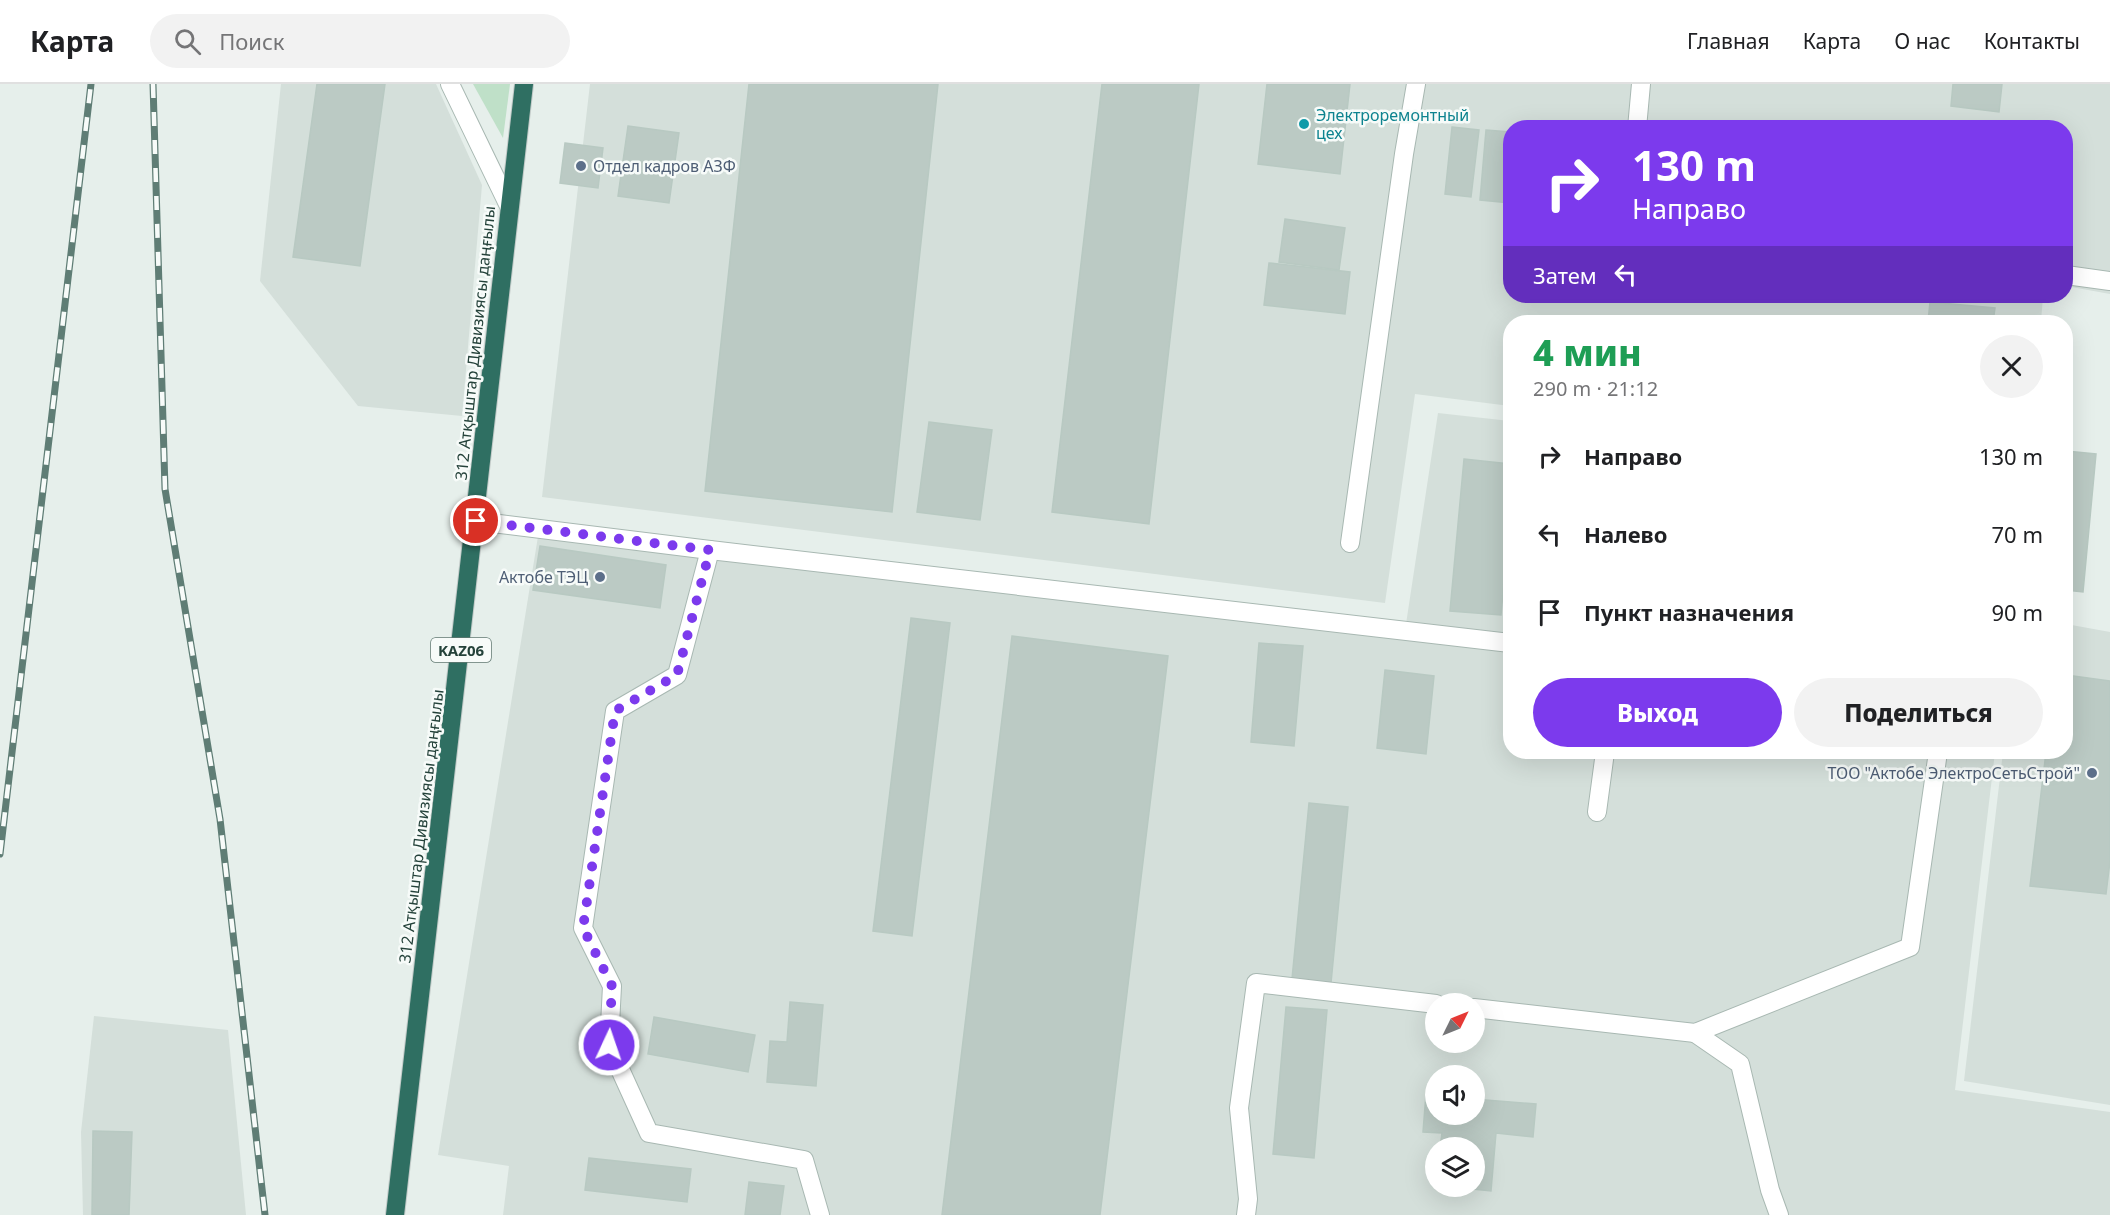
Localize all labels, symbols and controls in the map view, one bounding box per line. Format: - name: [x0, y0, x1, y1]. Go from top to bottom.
- search box: [150, 14, 570, 68]
- text: Карта: [30, 22, 114, 60]
- icon: search: [171, 25, 204, 58]
- text: Поиск: [219, 26, 285, 56]
- text: Главная: [1687, 27, 1770, 55]
- text: Карта: [1803, 27, 1861, 55]
- text: О нас: [1894, 27, 1951, 55]
- text: Контакты: [1984, 27, 2080, 55]
- place label: Электроремонтный цех: [1316, 104, 1469, 144]
- marker: Электроремонтный цех: [1297, 117, 1311, 131]
- text: 130 m: [1632, 136, 1756, 193]
- icon: right: [1533, 144, 1611, 222]
- place label: Отдел кадров АЗФ: [593, 155, 736, 177]
- marker: Отдел кадров АЗФ: [574, 159, 588, 173]
- text: Направо: [1632, 190, 1746, 227]
- street label: 312 Атқыштар Дивизиясы даңғылы: [450, 205, 500, 481]
- icon: left: [1609, 258, 1642, 291]
- text: Затем: [1533, 260, 1597, 290]
- text: 4 мин: [1533, 328, 1642, 377]
- button: close: [1980, 335, 2043, 398]
- text: 290 m · 21:12: [1533, 375, 1658, 402]
- icon: right: [1533, 440, 1566, 473]
- text: Направо: [1584, 441, 1682, 471]
- text: 130 m: [1979, 441, 2043, 471]
- pin: [450, 495, 501, 546]
- icon: arrive: [459, 504, 492, 537]
- icon: left: [1533, 518, 1566, 551]
- text: Налево: [1584, 519, 1667, 549]
- text: 70 m: [1992, 519, 2043, 549]
- place label: Актобе ТЭЦ: [499, 566, 588, 588]
- marker: Актобе ТЭЦ: [593, 570, 607, 584]
- icon: arrive: [1533, 596, 1566, 629]
- text: Пункт назначения: [1584, 597, 1794, 627]
- text: 90 m: [1992, 597, 2043, 627]
- road number: KАZ06: [431, 638, 491, 662]
- button: Выход: [1533, 678, 1782, 747]
- button: Поделиться: [1794, 678, 2043, 747]
- street label: 312 Атқыштар Дивизиясы даңғылы: [393, 688, 449, 964]
- place label: ТОО "Актобе ЭлектроСетьСтрой": [1827, 762, 2080, 784]
- marker: ТОО "Актобе ЭлектроСетьСтрой": [2085, 766, 2099, 780]
- north arrow: [1425, 993, 1485, 1053]
- map controls: [1425, 993, 1485, 1197]
- position arrow: [577, 1013, 641, 1077]
- button: sound: [1425, 1065, 1485, 1125]
- button: layers: [1425, 1137, 1485, 1197]

